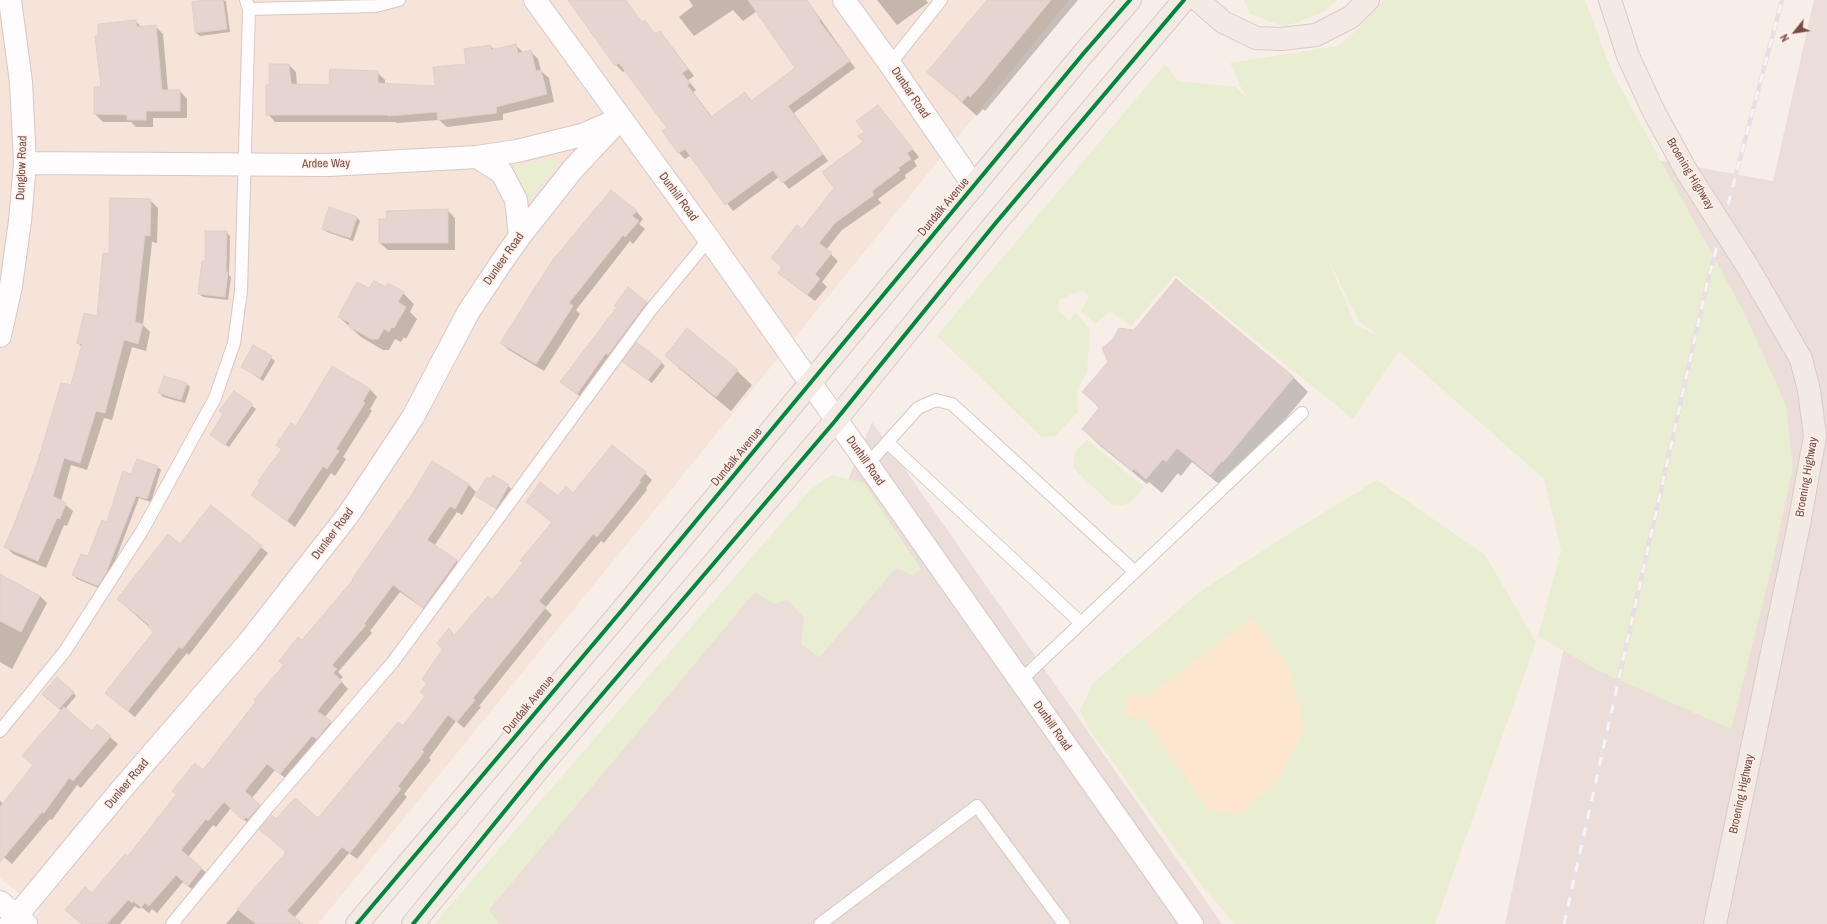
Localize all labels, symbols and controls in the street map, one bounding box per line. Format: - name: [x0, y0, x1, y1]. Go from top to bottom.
- north arrow: [1775, 12, 1815, 52]
- text: N: [1777, 32, 1792, 44]
- street label: Dunbar Road: [888, 65, 932, 121]
- street label: Dunglow Road: [14, 136, 30, 200]
- street label: Broening Highway: [1663, 136, 1717, 212]
- street label: Ardee Way: [302, 156, 350, 172]
- street label: Dunhill Road: [655, 170, 701, 224]
- street label: Dundalk Avenue: [915, 175, 973, 239]
- street label: Dunleer Road: [481, 230, 527, 288]
- street label: Dundalk Avenue: [708, 425, 766, 489]
- street label: Dunhill Road: [843, 434, 887, 488]
- street label: Broening Highway: [1793, 436, 1821, 518]
- street label: Dunleer Road: [309, 505, 357, 563]
- street label: Dundalk Avenue: [500, 673, 558, 737]
- street label: Dunhill Road: [1030, 699, 1074, 753]
- street label: Broening Highway: [1727, 753, 1757, 835]
- street label: Dunleer Road: [102, 756, 152, 812]

